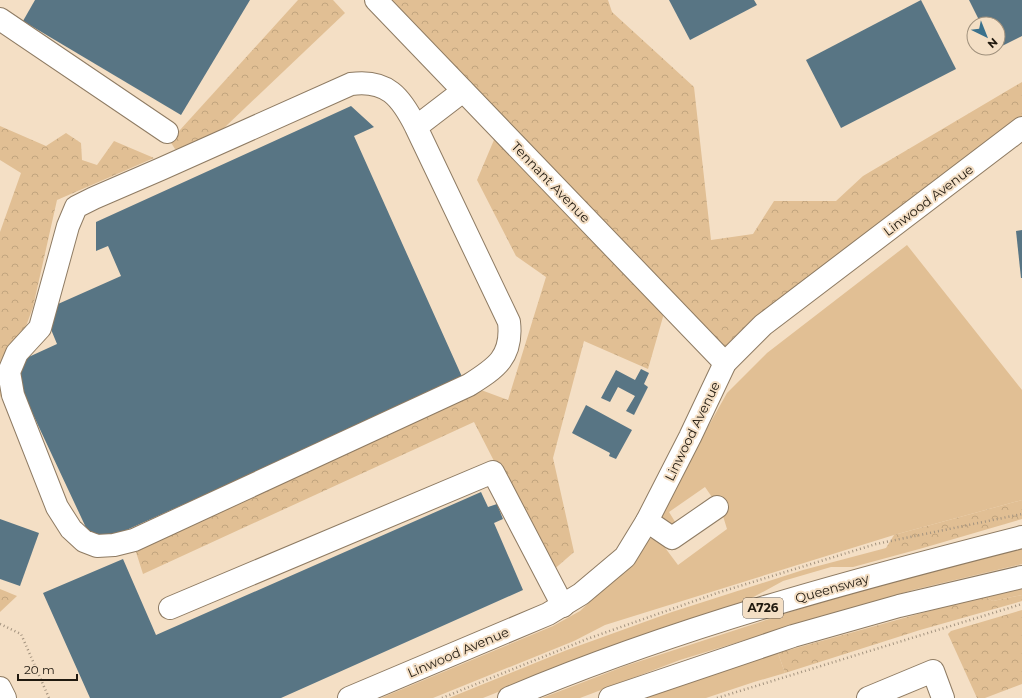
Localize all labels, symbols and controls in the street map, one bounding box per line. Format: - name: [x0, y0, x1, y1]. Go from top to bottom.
- north arrow: [966, 16, 1006, 56]
- text: N: [985, 35, 1001, 51]
- street label: Tennant Avenue: [508, 138, 594, 226]
- street label: Linwood Avenue: [880, 161, 976, 239]
- street label: Linwood Avenue: [661, 379, 723, 483]
- street label: Queensway: [793, 570, 872, 606]
- road number: A726: [743, 598, 783, 618]
- street label: Linwood Avenue: [405, 623, 511, 681]
- scale bar: [18, 656, 77, 682]
- text: 20 m: [24, 662, 55, 677]

